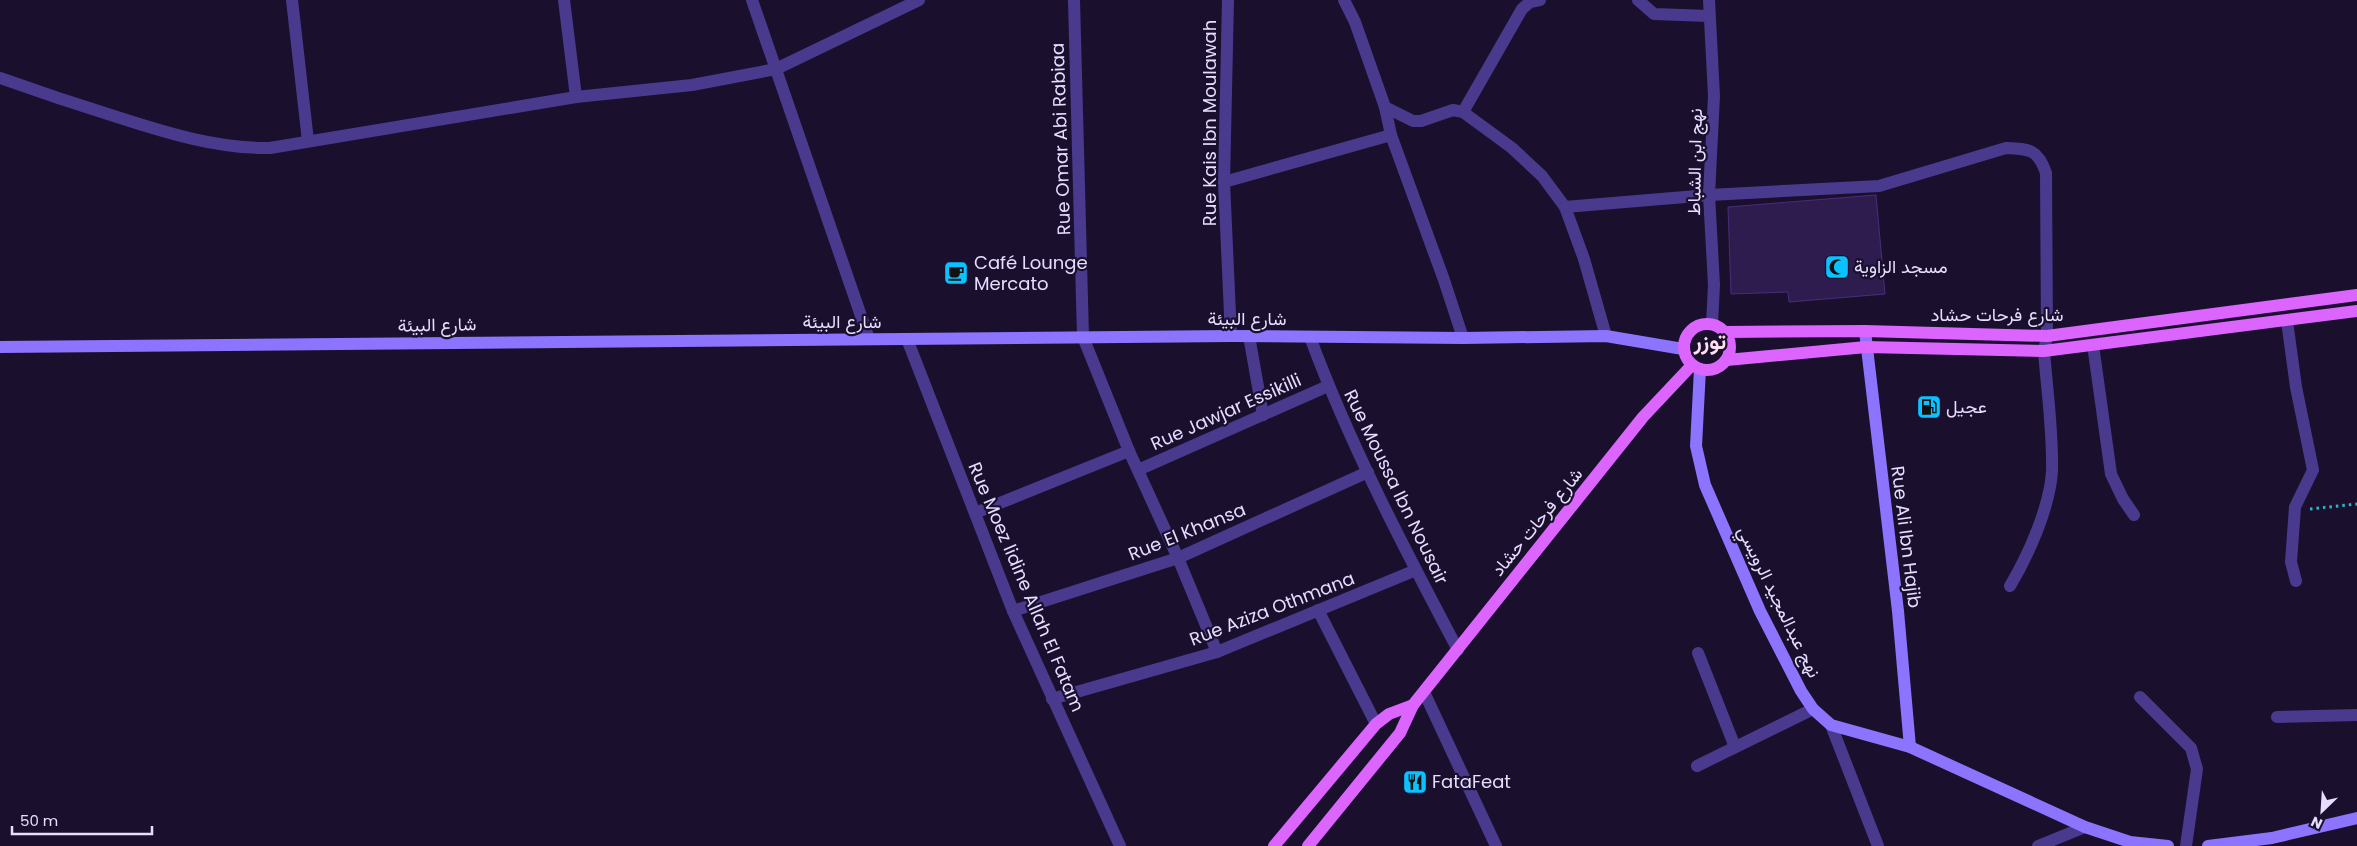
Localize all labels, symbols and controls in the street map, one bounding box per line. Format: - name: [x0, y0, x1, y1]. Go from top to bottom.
- street label: Rue Kais Ibn Moulawah: [1197, 20, 1222, 226]
- street label: Rue Omar Abi Rabiaa: [1045, 42, 1076, 236]
- street label: نهج ابن الشباط: [1681, 108, 1708, 216]
- place label: Café Lounge Mercato: [974, 250, 1088, 296]
- mosque icon: مسجد الزاوية: [1824, 254, 1850, 280]
- place label: مسجد الزاوية: [1854, 254, 1948, 279]
- cafe icon: Café Lounge Mercato: [943, 260, 969, 286]
- street label: شارع فرحات حشاد: [1931, 302, 2063, 327]
- street label: شارع البيئة: [1208, 306, 1286, 331]
- street label: شارع البيئة: [803, 309, 881, 334]
- street label: شارع البيئة: [397, 311, 477, 338]
- district label: توزر: [1693, 326, 1726, 357]
- street label: Rue Jawjar Essikilli: [1146, 367, 1305, 456]
- street label: Rue Moussa Ibn Nousair: [1338, 385, 1455, 589]
- fuel station icon: عجيل: [1916, 394, 1942, 420]
- place label: عجيل: [1946, 394, 1987, 419]
- street label: Rue Moez lidine Allah El Fatam: [962, 458, 1091, 715]
- street label: شارع فرحات حشاد: [1485, 462, 1588, 581]
- street label: Rue Ali Ibn Hajib: [1885, 465, 1928, 609]
- street label: Rue El Khansa: [1124, 497, 1249, 566]
- street label: نهج عبدالمجيد الرويسي: [1729, 522, 1827, 683]
- street label: Rue Aziza Othmana: [1186, 566, 1358, 652]
- restaurant icon: FataFeat: [1402, 769, 1428, 795]
- place label: FataFeat: [1432, 769, 1511, 794]
- north arrow: [2297, 786, 2347, 836]
- scale bar: [12, 804, 152, 836]
- text: 50 m: [20, 810, 58, 831]
- text: N: [2308, 811, 2326, 834]

